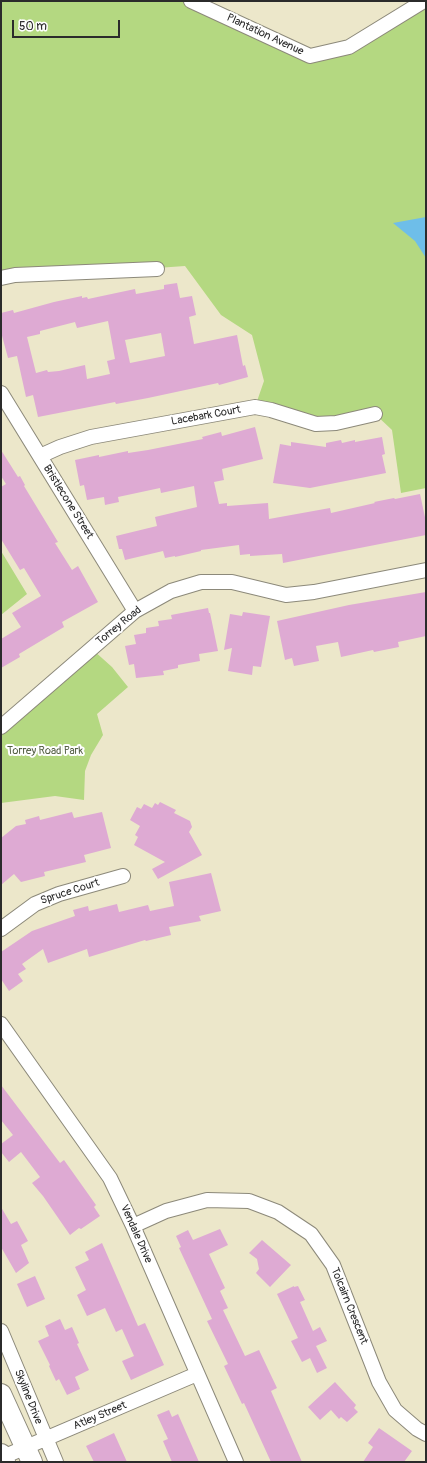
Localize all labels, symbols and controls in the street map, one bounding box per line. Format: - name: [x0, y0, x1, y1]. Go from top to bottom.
- street label: Plantation Avenue: [224, 11, 306, 59]
- scale bar: [14, 12, 122, 38]
- text: 50 m: [19, 19, 47, 34]
- street label: Lacebark Court: [170, 403, 242, 429]
- street label: Bristlecone Street: [40, 463, 96, 541]
- street label: Torrey Road: [94, 604, 144, 648]
- park label: Torrey Road Park: [7, 744, 83, 758]
- street label: Spruce Court: [39, 876, 101, 908]
- street label: Vendale Drive: [117, 1203, 155, 1265]
- street label: Tolcairn Crescent: [328, 1266, 370, 1346]
- street label: Skyline Drive: [11, 1368, 45, 1426]
- street label: Atley Street: [71, 1399, 129, 1433]

